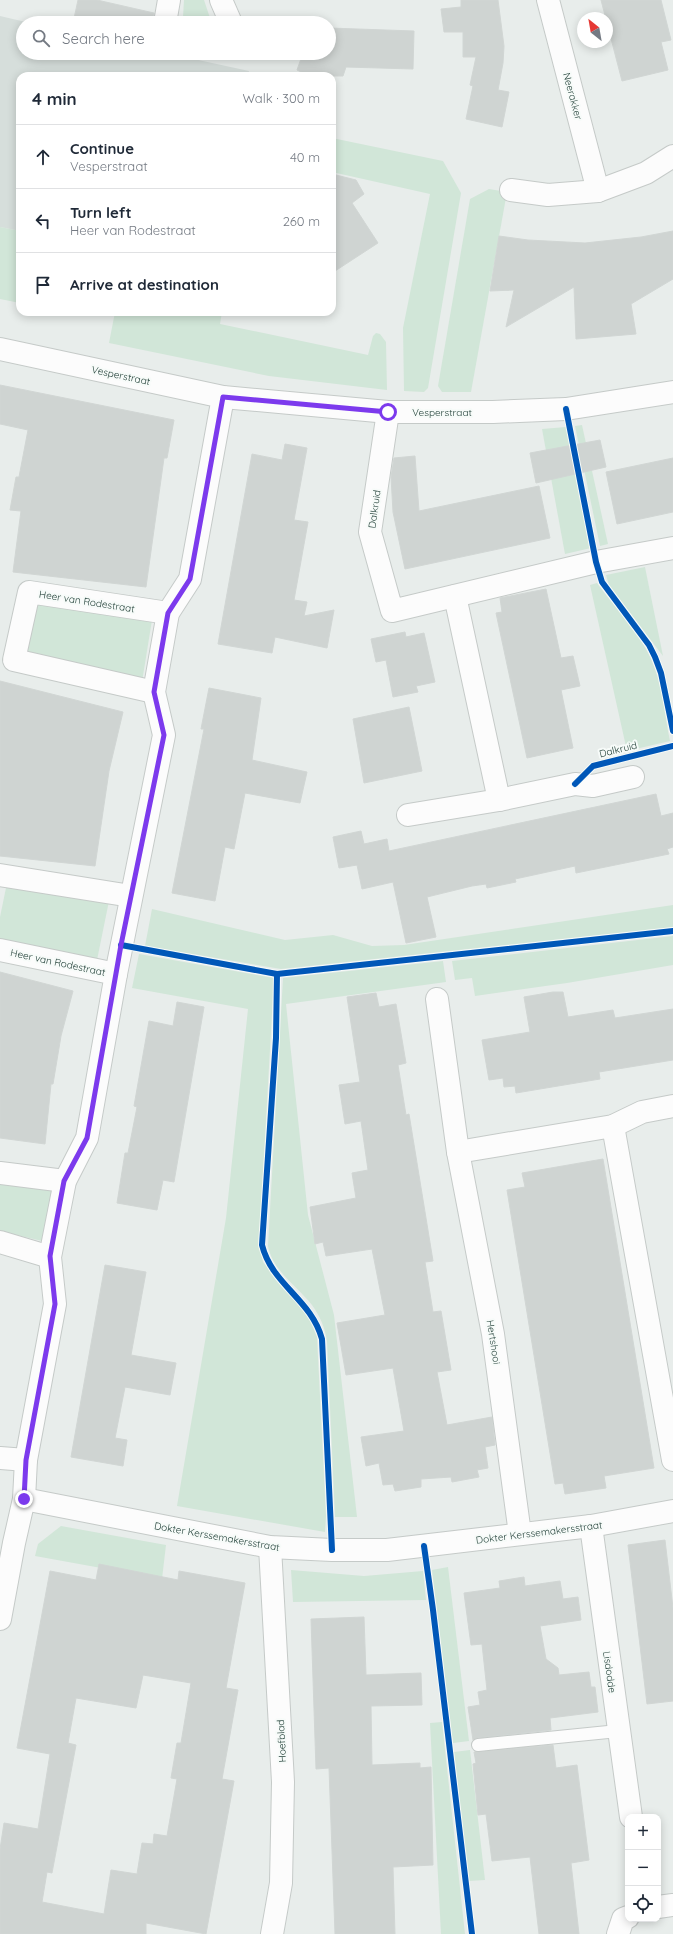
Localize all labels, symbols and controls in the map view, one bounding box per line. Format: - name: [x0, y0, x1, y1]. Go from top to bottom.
- north arrow: [577, 12, 613, 48]
- search box: [16, 16, 336, 60]
- icon: search: [30, 27, 52, 49]
- text: Search here: [62, 29, 145, 48]
- street label: Neerakker: [560, 71, 585, 121]
- text: 4 min: [32, 88, 77, 109]
- text: Walk · 300 m: [242, 90, 320, 106]
- text: Continue: [70, 139, 134, 158]
- icon: ahead: [32, 146, 54, 168]
- text: 40 m: [290, 149, 320, 165]
- text: Vesperstraat: [70, 158, 148, 174]
- text: Turn left: [70, 203, 132, 222]
- icon: left: [32, 210, 54, 232]
- text: 260 m: [283, 213, 320, 229]
- text: Heer van Rodestraat: [70, 222, 196, 238]
- icon: arrive: [32, 274, 54, 296]
- text: Arrive at destination: [70, 275, 219, 294]
- street label: Vesperstraat: [90, 363, 152, 388]
- route start: [379, 403, 397, 421]
- street label: Vesperstraat: [412, 406, 472, 419]
- street label: Dalkruid: [365, 489, 384, 529]
- street label: Heer van Rodestraat: [38, 588, 136, 616]
- street label: Dalkruid: [598, 739, 638, 760]
- street label: Heer van Rodestraat: [9, 946, 107, 979]
- street label: Hertshooi: [484, 1319, 503, 1365]
- route end: [15, 1490, 33, 1508]
- street label: Dokter Kerssemakersstraat: [475, 1518, 604, 1547]
- street label: Dokter Kerssemakersstraat: [153, 1519, 281, 1554]
- street label: Lisdodde: [600, 1650, 619, 1694]
- street label: Hoefblad: [274, 1719, 289, 1763]
- map controls: [625, 1814, 661, 1922]
- button: +: [625, 1814, 661, 1850]
- button: −: [625, 1850, 661, 1886]
- button: locate: [625, 1886, 661, 1922]

